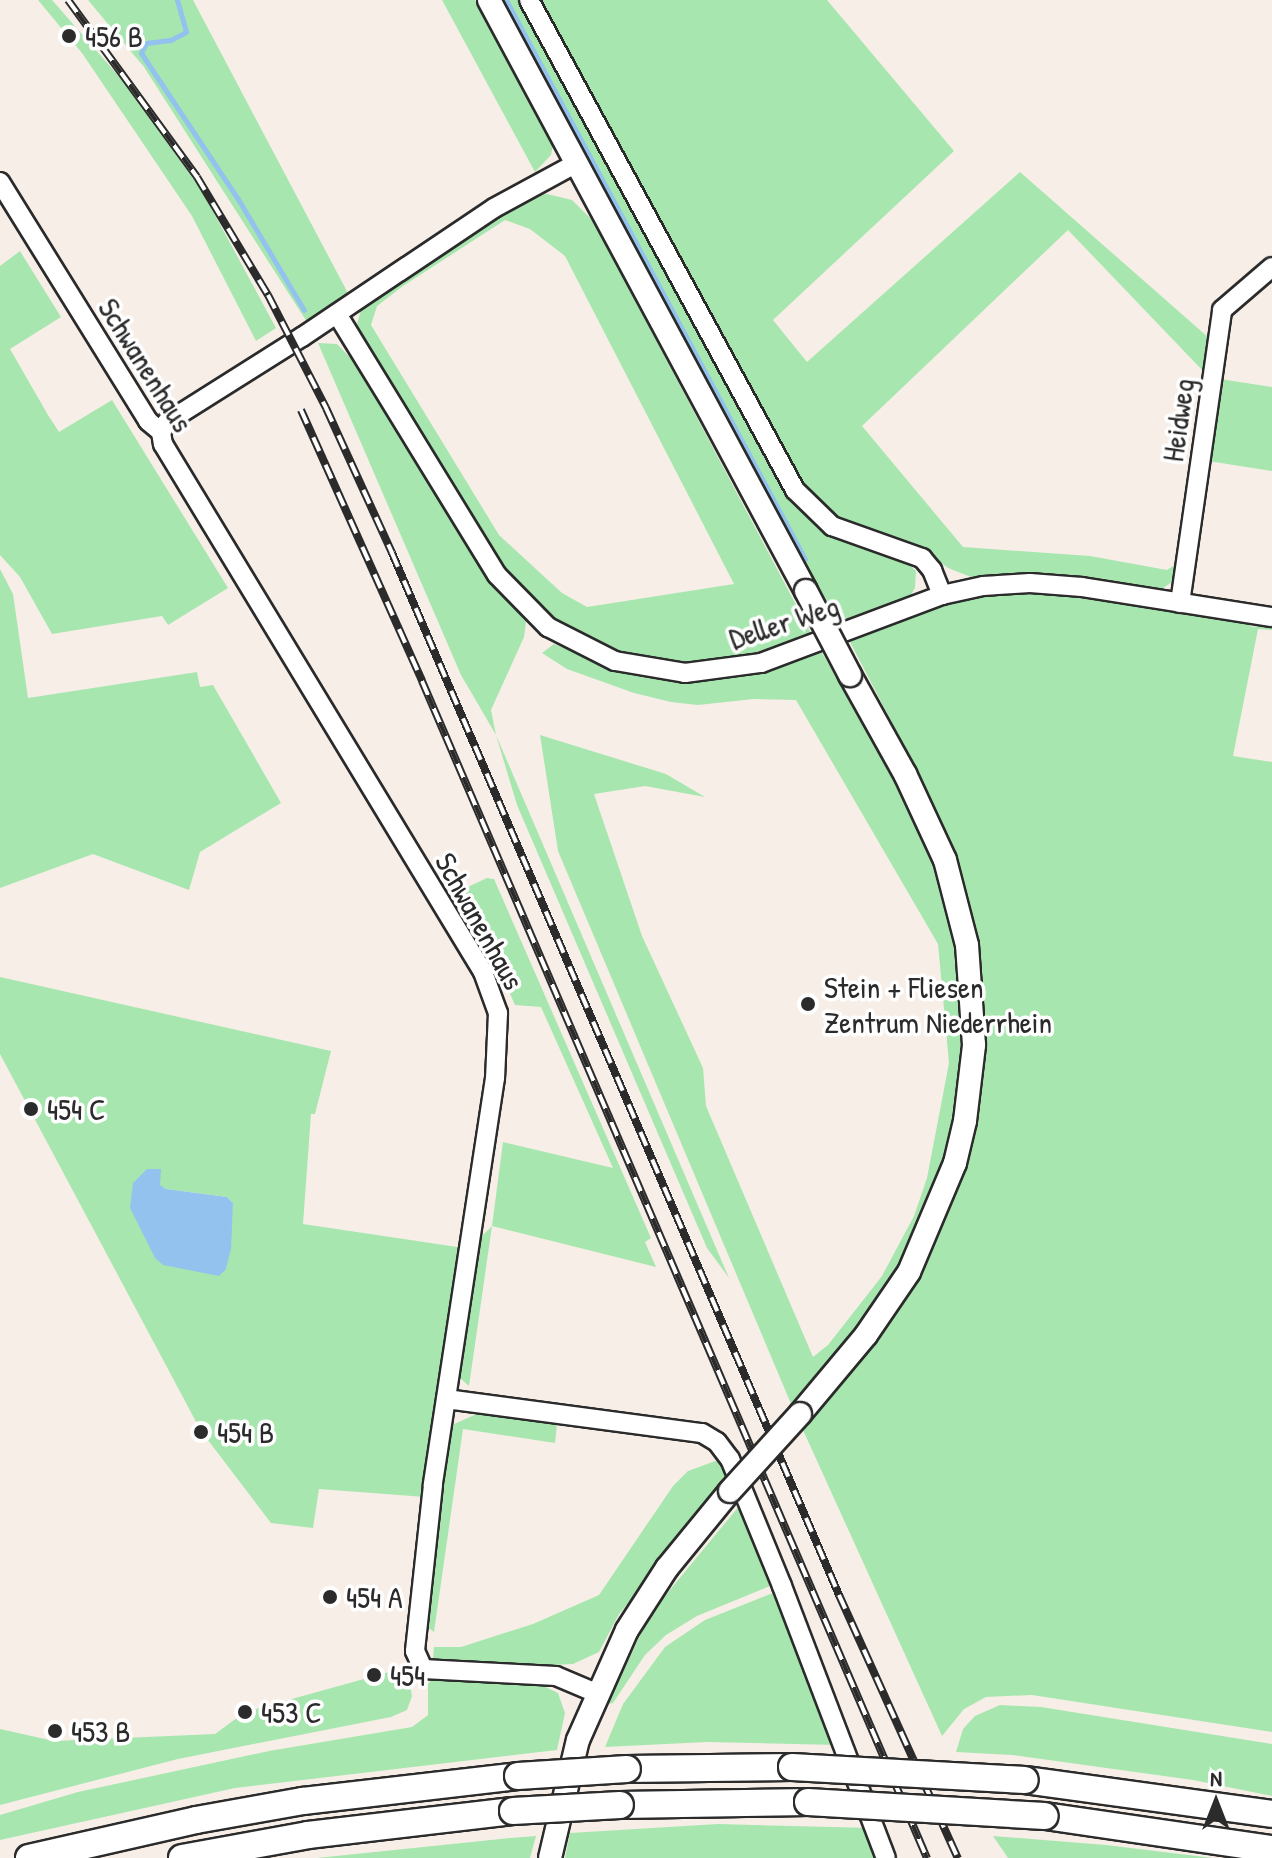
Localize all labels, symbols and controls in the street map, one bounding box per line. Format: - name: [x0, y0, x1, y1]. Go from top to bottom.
- place label: 456 B: [85, 18, 143, 54]
- marker: 456 B: [60, 27, 78, 45]
- street label: Schwanenhaus: [91, 292, 201, 438]
- street label: Heidweg: [1154, 376, 1202, 464]
- street label: Deller Weg: [725, 587, 843, 657]
- street label: Schwanenhaus: [428, 846, 532, 996]
- place label: Stein + Fliesen Zentrum Niederrhein: [824, 969, 1052, 1040]
- marker: Stein + Fliesen Zentrum Niederrhein: [799, 995, 817, 1013]
- place label: 454 C: [47, 1091, 106, 1127]
- marker: 454 C: [22, 1100, 40, 1118]
- place label: 454 B: [217, 1414, 274, 1450]
- marker: 454 B: [192, 1423, 210, 1441]
- place label: 454 A: [346, 1579, 403, 1615]
- marker: 454 A: [321, 1588, 339, 1606]
- place label: 454: [390, 1657, 425, 1693]
- marker: 454: [365, 1666, 383, 1684]
- place label: 453 C: [261, 1694, 322, 1730]
- marker: 453 C: [236, 1703, 254, 1721]
- place label: 453 B: [71, 1713, 130, 1749]
- marker: 453 B: [46, 1722, 64, 1740]
- north arrow: [1176, 1762, 1256, 1842]
- text: N: [1210, 1763, 1222, 1793]

